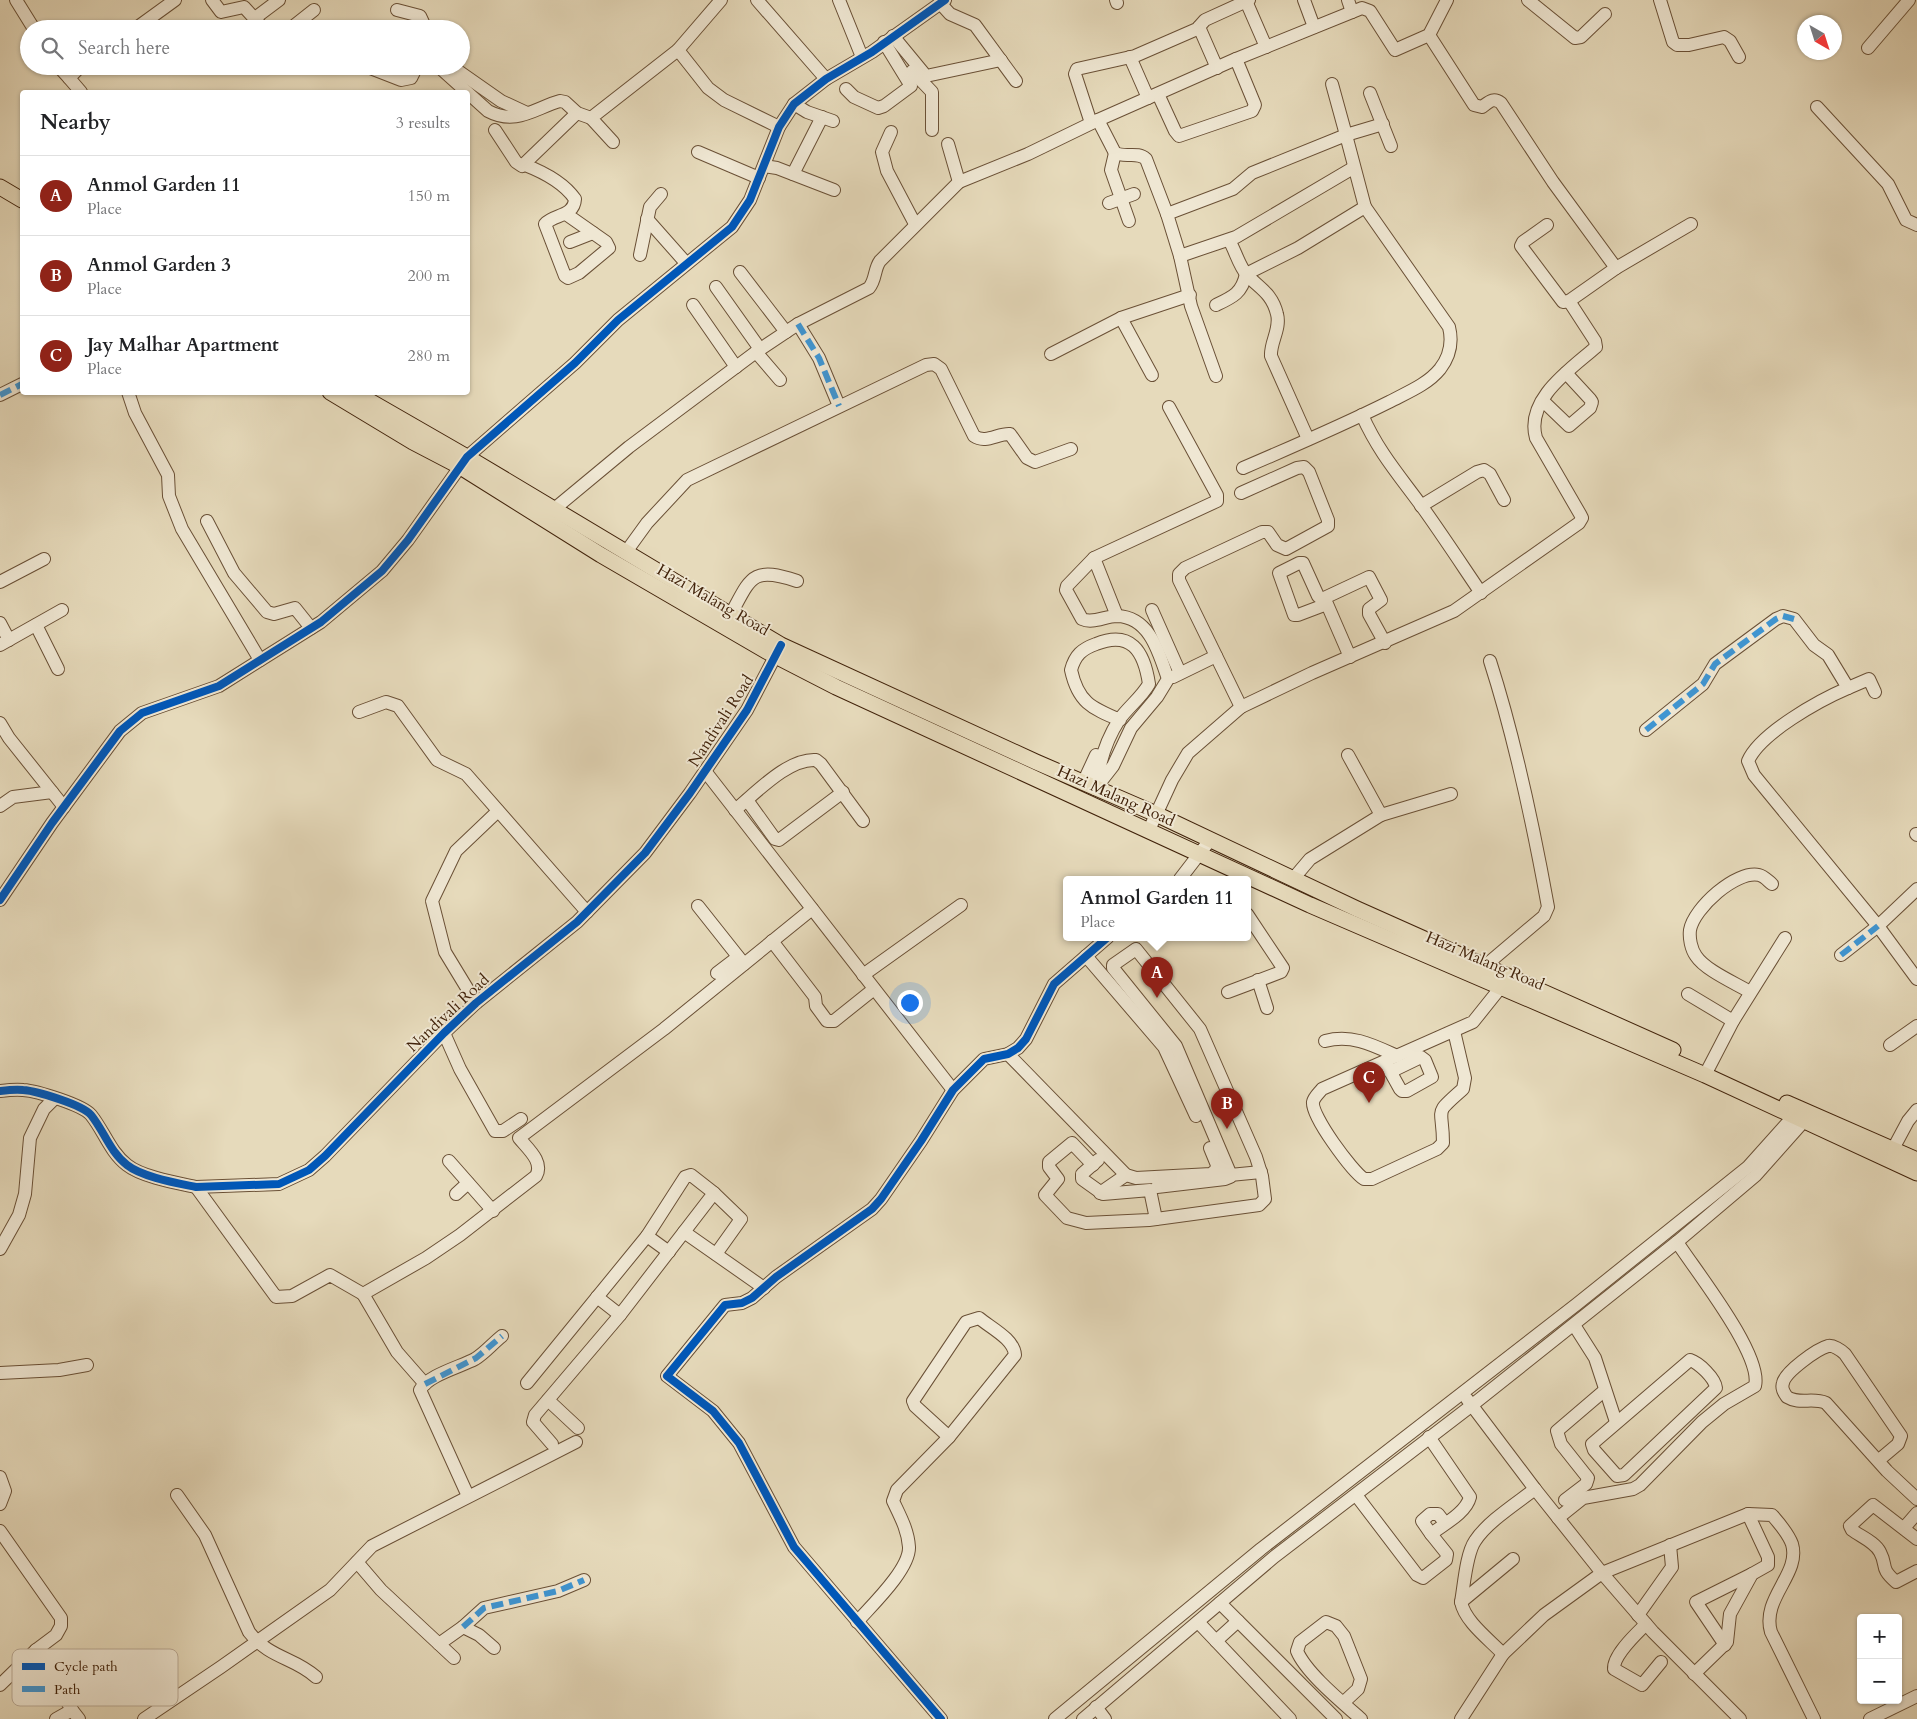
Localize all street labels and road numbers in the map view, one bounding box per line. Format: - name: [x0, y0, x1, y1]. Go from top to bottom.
- street label: Hazi Malang Road: [653, 559, 774, 641]
- street label: Nandivali Road: [683, 670, 759, 771]
- street label: Hazi Malang Road: [1054, 760, 1179, 832]
- street label: Hazi Malang Road: [1422, 926, 1548, 996]
- street label: Nandivali Road: [402, 969, 495, 1057]

